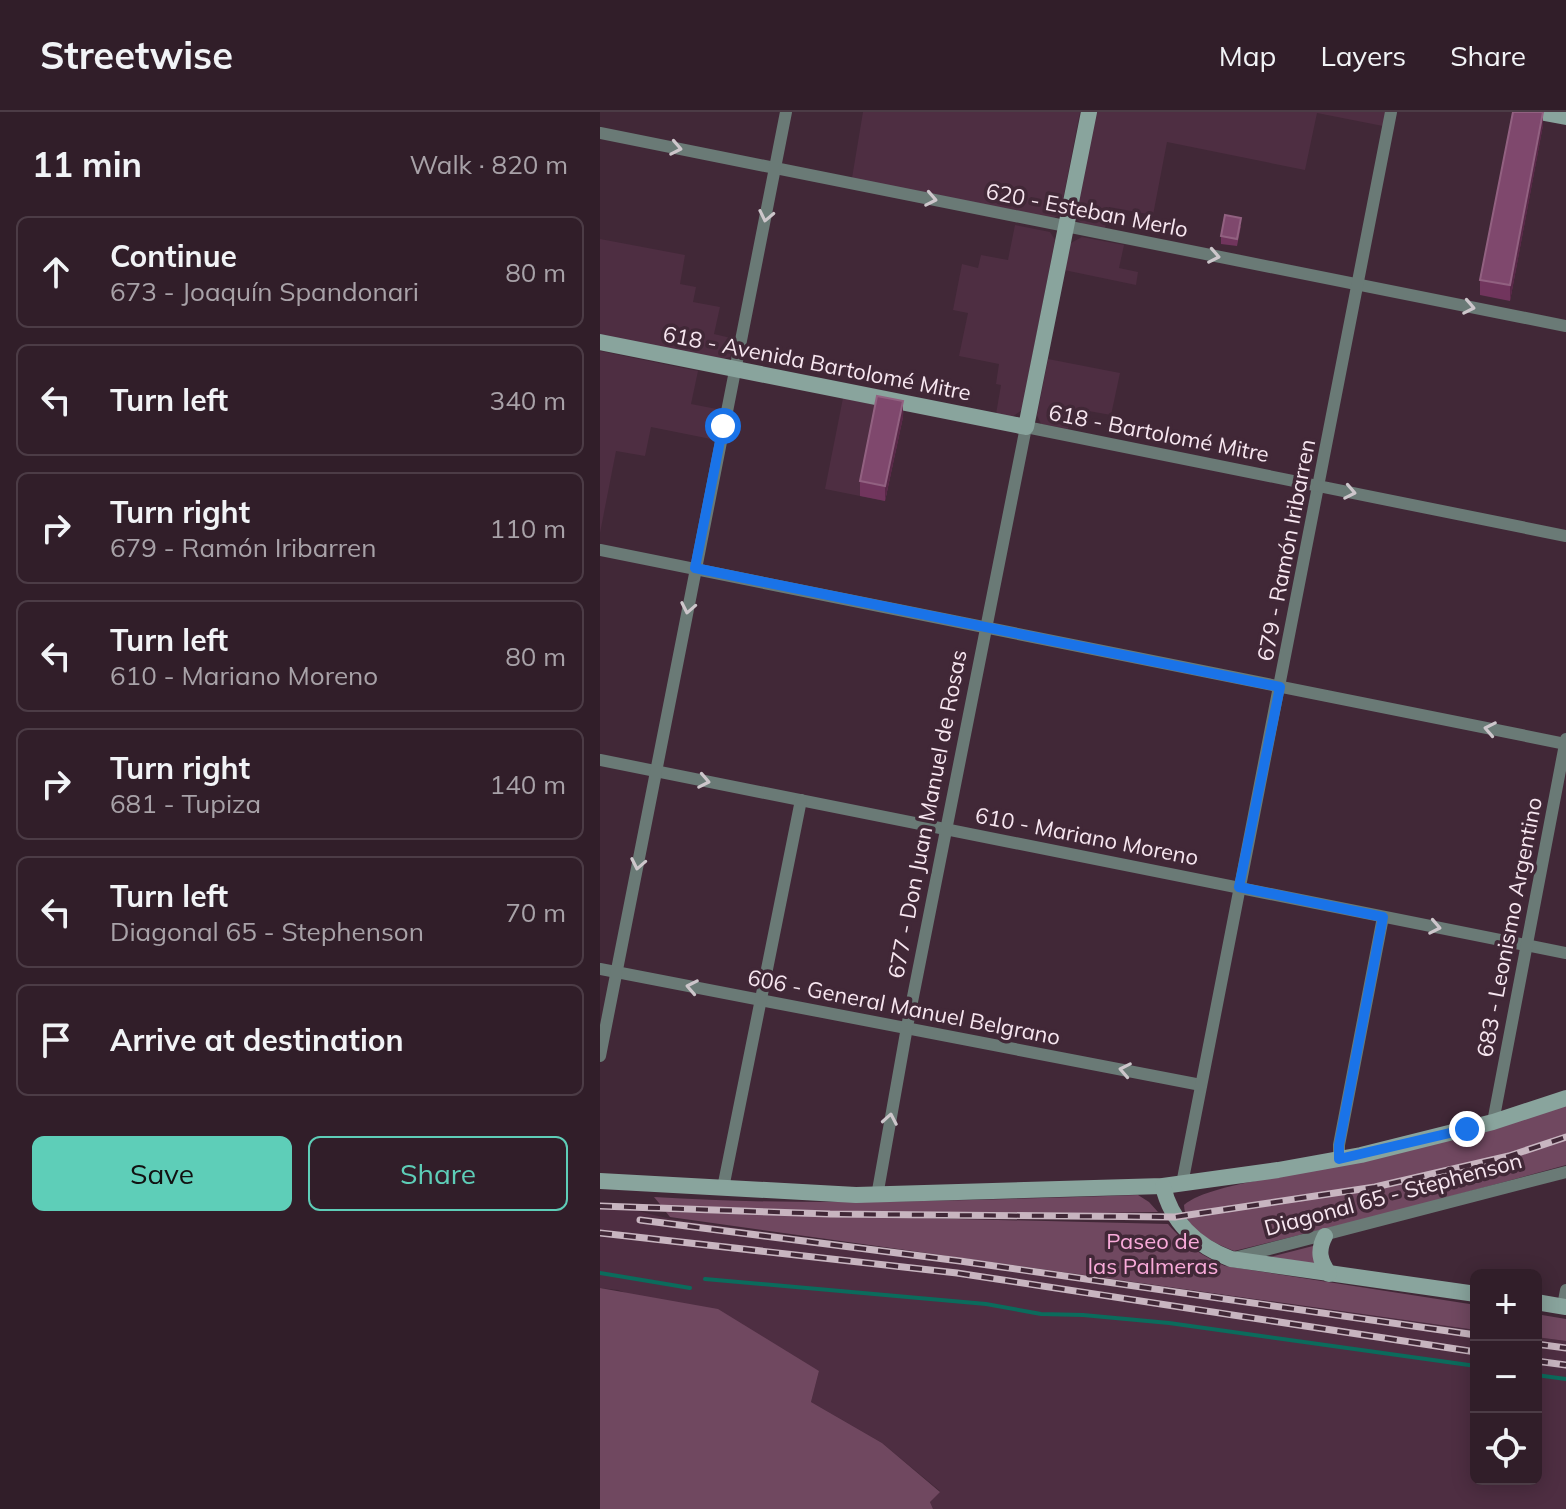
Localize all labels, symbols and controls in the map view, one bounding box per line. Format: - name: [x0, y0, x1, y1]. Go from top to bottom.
- text: Streetwise: [40, 31, 233, 79]
- text: Map: [1219, 38, 1276, 73]
- text: Layers: [1320, 38, 1406, 73]
- text: Share: [1450, 38, 1526, 73]
- one-way arrow: [669, 139, 683, 156]
- text: 11 min: [32, 143, 142, 186]
- text: Walk · 820 m: [409, 148, 568, 181]
- street label: 620 - Esteban Merlo: [984, 177, 1190, 243]
- one-way arrow: [925, 190, 938, 207]
- one-way arrow: [758, 209, 775, 223]
- text: Continue: [110, 237, 237, 275]
- one-way arrow: [1206, 247, 1220, 264]
- icon: ahead: [34, 250, 78, 294]
- text: 80 m: [505, 256, 566, 289]
- text: 673 - Joaquín Spandonari: [110, 275, 419, 308]
- one-way arrow: [1461, 298, 1475, 315]
- street label: 618 - Avenida Bartolomé Mitre: [661, 319, 973, 407]
- icon: left: [34, 378, 78, 422]
- text: Turn left: [110, 381, 228, 419]
- text: 340 m: [490, 384, 566, 417]
- street label: 618 - Bartolomé Mitre: [1046, 398, 1272, 468]
- route start: [705, 408, 741, 444]
- street label: 679 - Ramón Iribarren: [1251, 437, 1321, 663]
- one-way arrow: [1342, 483, 1356, 500]
- text: Turn right: [110, 493, 250, 531]
- icon: right: [34, 506, 78, 550]
- text: 110 m: [490, 512, 566, 545]
- text: 679 - Ramón Iribarren: [110, 531, 376, 564]
- one-way arrow: [680, 602, 697, 615]
- text: Turn left: [110, 621, 228, 659]
- icon: left: [34, 634, 78, 678]
- text: 80 m: [505, 640, 566, 673]
- street label: 677 - Don Juan Manuel de Rosas: [881, 647, 973, 981]
- text: 610 - Mariano Moreno: [110, 659, 378, 692]
- one-way arrow: [1483, 721, 1497, 738]
- text: Turn right: [110, 749, 250, 787]
- icon: right: [34, 762, 78, 806]
- text: 140 m: [490, 768, 566, 801]
- one-way arrow: [697, 771, 711, 788]
- text: 681 - Tupiza: [110, 787, 261, 820]
- street label: 683 - Leonismo Argentino: [1470, 795, 1548, 1059]
- street label: 610 - Mariano Moreno: [973, 801, 1201, 871]
- one-way arrow: [631, 857, 648, 870]
- text: Turn left: [110, 877, 228, 915]
- icon: left: [34, 890, 78, 934]
- text: 70 m: [505, 896, 566, 929]
- text: Diagonal 65 - Stephenson: [110, 915, 424, 948]
- one-way arrow: [1428, 917, 1441, 934]
- street label: 606 - General Manuel Belgrano: [745, 963, 1063, 1051]
- one-way arrow: [686, 979, 699, 996]
- icon: arrive: [34, 1018, 78, 1062]
- text: Arrive at destination: [110, 1021, 404, 1059]
- one-way arrow: [1118, 1062, 1132, 1079]
- route end: [1449, 1111, 1485, 1147]
- one-way arrow: [881, 1112, 898, 1126]
- button: Save: [32, 1136, 292, 1211]
- button: Share: [308, 1136, 568, 1211]
- street label: Diagonal 65 - Stephenson: [1261, 1146, 1525, 1242]
- park label: Paseo de las Palmeras: [1088, 1227, 1218, 1280]
- map controls: [1470, 1269, 1542, 1485]
- button: +: [1470, 1269, 1542, 1341]
- button: −: [1470, 1341, 1542, 1413]
- button: locate: [1470, 1413, 1542, 1485]

